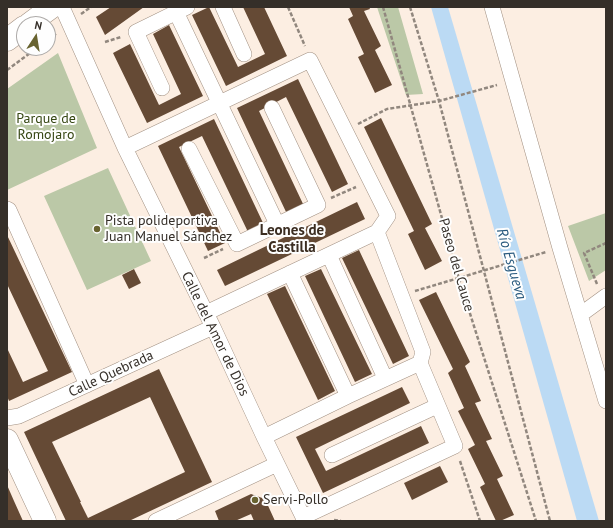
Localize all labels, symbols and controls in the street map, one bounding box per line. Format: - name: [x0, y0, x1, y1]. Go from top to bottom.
- north arrow: [16, 16, 56, 56]
- text: N: [33, 18, 43, 33]
- park label: Parque de Romojaro: [16, 111, 76, 144]
- place label: Pista polideportiva Juan Manuel Sánchez: [105, 213, 232, 246]
- street label: Paseo del Cauce: [435, 216, 477, 314]
- district label: Leones de Castilla: [260, 222, 324, 257]
- marker: Pista polideportiva Juan Manuel Sánchez: [92, 224, 102, 234]
- water label: Río Esgueva: [492, 226, 530, 302]
- street label: Calle del Amor de Dios: [178, 269, 252, 399]
- street label: Calle Quebrada: [66, 347, 156, 401]
- place label: Servi-Pollo: [263, 492, 328, 508]
- marker: Servi-Pollo: [250, 495, 260, 505]

